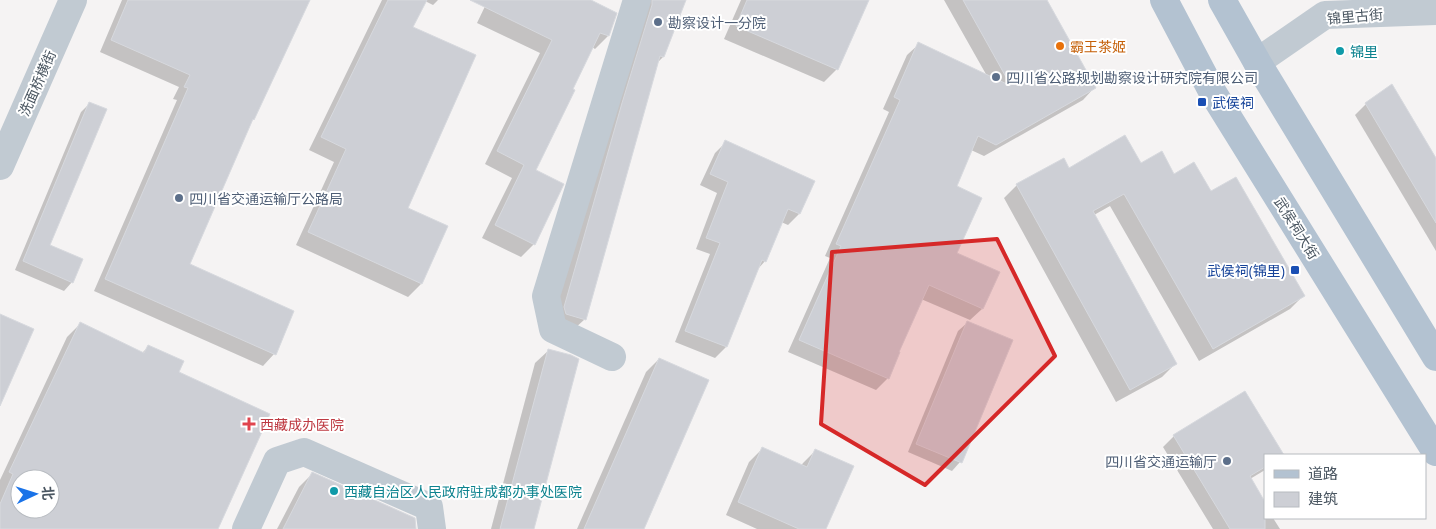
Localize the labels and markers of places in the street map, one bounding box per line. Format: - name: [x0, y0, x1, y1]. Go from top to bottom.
- place label: 勘察设计一分院: [668, 13, 766, 32]
- marker: 勘察设计一分院: [652, 16, 664, 28]
- place label: 霸王茶姬: [1070, 37, 1126, 56]
- marker: 霸王茶姬: [1054, 40, 1066, 52]
- place label: 锦里: [1350, 42, 1378, 61]
- marker: 锦里: [1334, 45, 1346, 57]
- place label: 四川省公路规划勘察设计研究院有限公司: [1006, 68, 1258, 87]
- marker: 四川省公路规划勘察设计研究院有限公司: [990, 71, 1002, 83]
- place label: 武侯祠: [1212, 93, 1254, 112]
- marker: 武侯祠: [1196, 96, 1208, 108]
- place label: 四川省交通运输厅公路局: [189, 189, 343, 208]
- marker: 四川省交通运输厅公路局: [173, 192, 185, 204]
- place label: 武侯祠(锦里): [1207, 261, 1285, 280]
- marker: 武侯祠(锦里): [1289, 264, 1301, 276]
- place label: 西藏成办医院: [260, 415, 344, 434]
- marker: 西藏成办医院: [242, 417, 256, 431]
- place label: 四川省交通运输厅: [1105, 452, 1217, 471]
- marker: 四川省交通运输厅: [1221, 455, 1233, 467]
- place label: 西藏自治区人民政府驻成都办事处医院: [344, 482, 582, 501]
- marker: 西藏自治区人民政府驻成都办事处医院: [328, 485, 340, 497]

